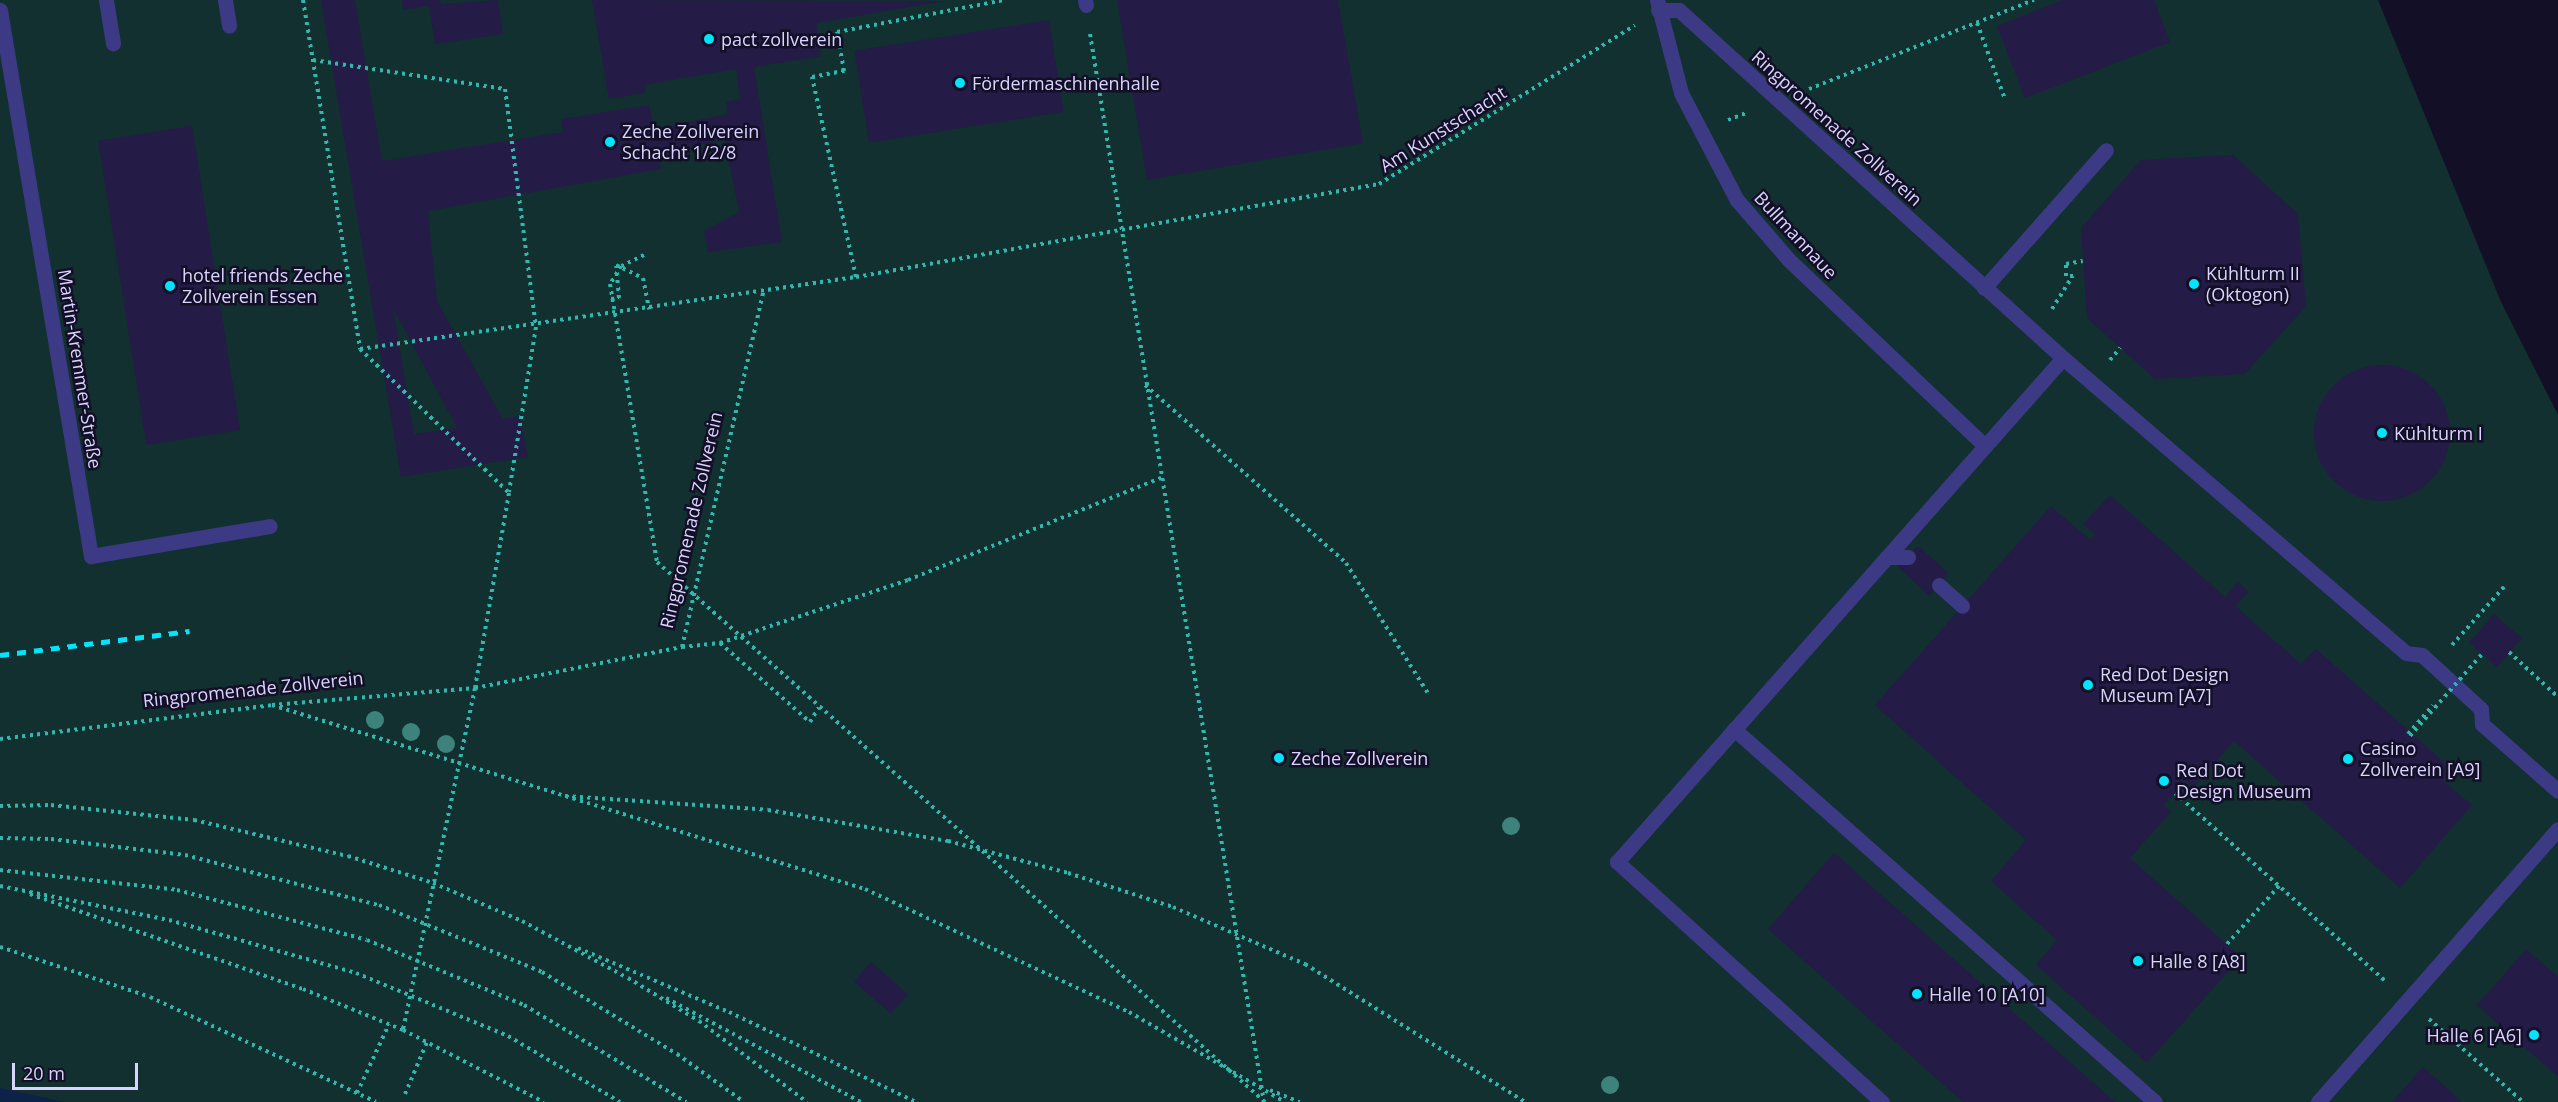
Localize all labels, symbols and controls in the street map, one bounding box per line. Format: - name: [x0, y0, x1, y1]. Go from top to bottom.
- place label: pact zollverein: [721, 28, 842, 50]
- marker: pact zollverein: [702, 32, 716, 46]
- street label: Ringpromenade Zollverein: [1747, 46, 1927, 210]
- place label: Fördermaschinenhalle: [972, 72, 1160, 94]
- marker: Fördermaschinenhalle: [953, 76, 967, 90]
- street label: Am Kunstschacht: [1376, 81, 1510, 177]
- place label: Zeche Zollverein Schacht 1/2/8: [622, 121, 759, 164]
- marker: Zeche Zollverein Schacht 1/2/8: [603, 135, 617, 149]
- street label: Bullmannaue: [1750, 187, 1842, 283]
- place label: Kühlturm II (Oktogon): [2206, 263, 2300, 306]
- place label: hotel friends Zeche Zollverein Essen: [182, 265, 343, 308]
- street label: Martin-Kremmer-Straße: [54, 268, 106, 470]
- marker: Kühlturm II (Oktogon): [2187, 277, 2201, 291]
- marker: hotel friends Zeche Zollverein Essen: [163, 279, 177, 293]
- street label: Ringpromenade Zollverein: [656, 410, 726, 630]
- place label: Kühlturm I: [2394, 422, 2483, 444]
- marker: Kühlturm I: [2375, 426, 2389, 440]
- place label: Red Dot Design Museum [A7]: [2100, 664, 2229, 706]
- street label: Ringpromenade Zollverein: [142, 667, 364, 711]
- marker: Red Dot Design Museum [A7]: [2081, 678, 2095, 692]
- place label: Casino Zollverein [A9]: [2360, 738, 2480, 780]
- place label: Zeche Zollverein: [1291, 747, 1428, 769]
- marker: Zeche Zollverein: [1272, 751, 1286, 765]
- marker: Casino Zollverein [A9]: [2341, 752, 2355, 766]
- place label: Red Dot Design Museum: [2176, 760, 2311, 802]
- marker: Red Dot Design Museum: [2157, 774, 2171, 788]
- place label: Halle 8 [A8]: [2150, 950, 2246, 972]
- marker: Halle 8 [A8]: [2131, 954, 2145, 968]
- place label: Halle 10 [A10]: [1929, 983, 2045, 1005]
- marker: Halle 10 [A10]: [1910, 987, 1924, 1001]
- place label: Halle 6 [A6]: [2426, 1024, 2522, 1046]
- marker: Halle 6 [A6]: [2527, 1028, 2541, 1042]
- scale bar: [15, 1051, 141, 1089]
- text: 20 m: [23, 1061, 65, 1085]

